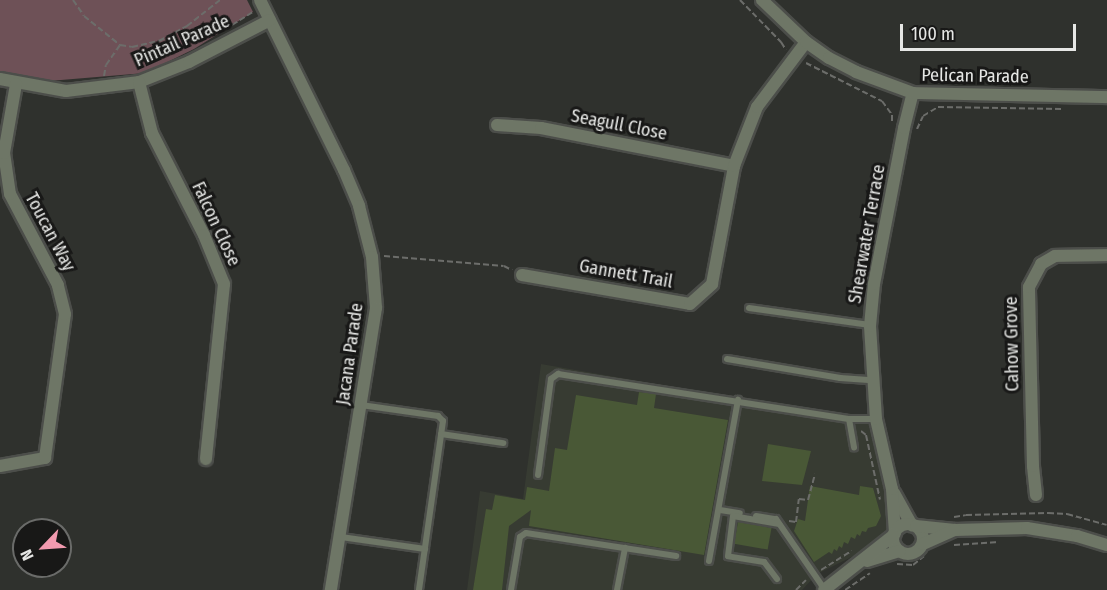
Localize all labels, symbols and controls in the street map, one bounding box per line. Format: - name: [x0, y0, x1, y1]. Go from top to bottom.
- street label: Pintail Parade: [131, 10, 233, 72]
- scale bar: [903, 12, 1078, 50]
- text: 100 m: [911, 23, 955, 45]
- street label: Pelican Parade: [921, 64, 1029, 88]
- street label: Seagull Close: [569, 105, 669, 145]
- street label: Shearwater Terrace: [844, 163, 890, 305]
- street label: Falcon Close: [187, 179, 245, 269]
- street label: Toucan Way: [20, 189, 80, 275]
- street label: Gannett Trail: [578, 255, 674, 293]
- street label: Cahow Grove: [1000, 296, 1024, 392]
- street label: Jacana Parade: [332, 302, 368, 406]
- north arrow: [12, 518, 72, 578]
- text: N: [16, 547, 38, 563]

